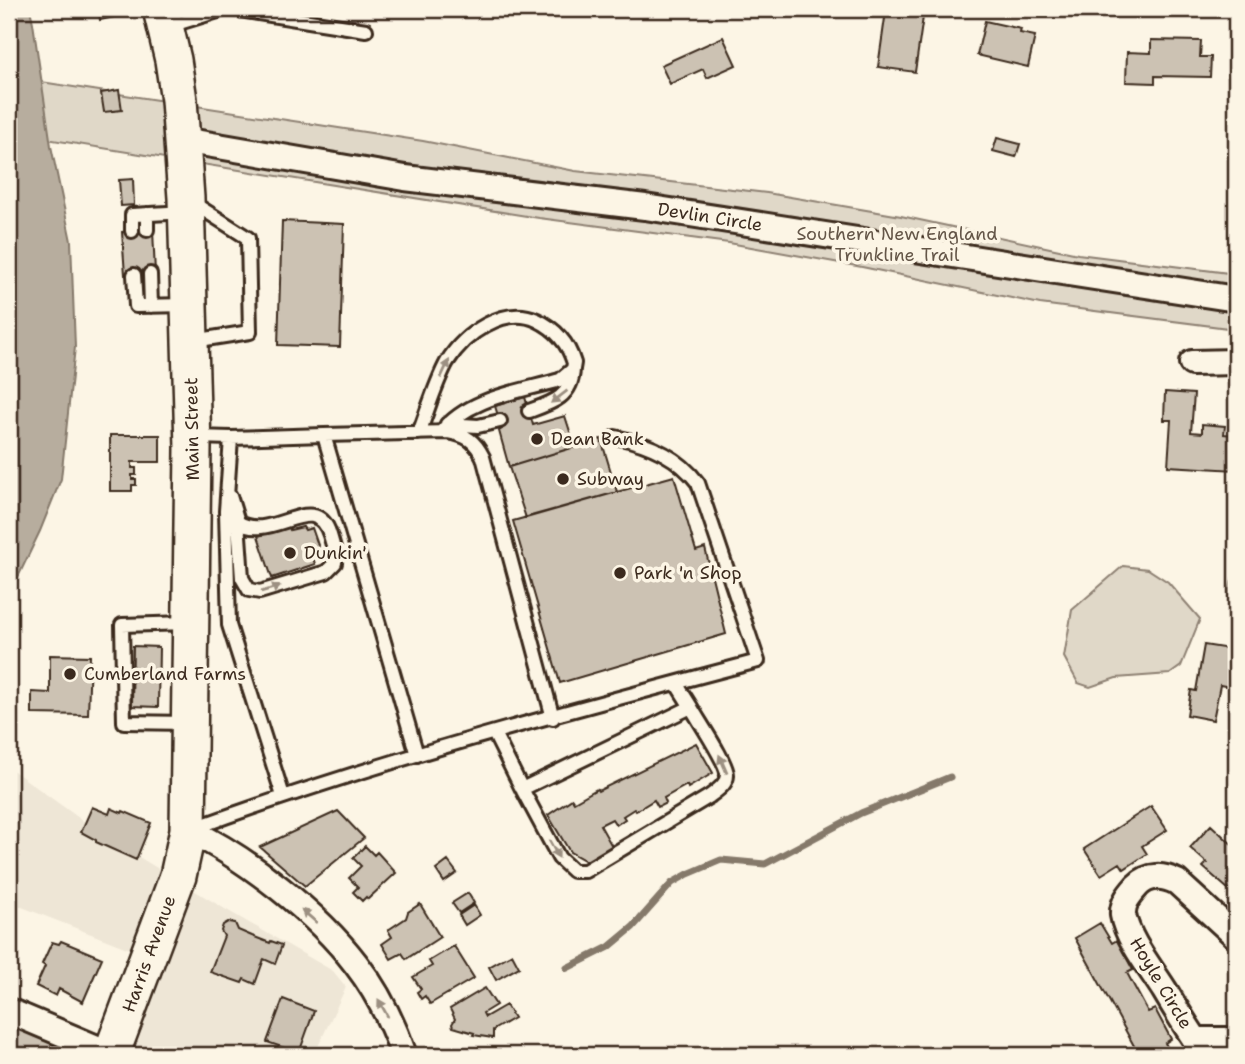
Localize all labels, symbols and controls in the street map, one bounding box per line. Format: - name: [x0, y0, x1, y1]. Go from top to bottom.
- street label: Devlin Circle: [656, 197, 764, 237]
- park label: Southern New England Trunkline Trail: [796, 222, 998, 267]
- one-way arrow: [440, 359, 451, 380]
- street label: Main Street: [179, 377, 205, 481]
- one-way arrow: [550, 389, 568, 404]
- place label: Dean Bank: [551, 427, 644, 451]
- marker: Dean Bank: [529, 431, 545, 447]
- place label: Subway: [577, 467, 644, 491]
- marker: Subway: [555, 471, 571, 487]
- place label: Dunkin': [304, 541, 367, 565]
- marker: Dunkin': [282, 545, 298, 561]
- place label: Park 'n Shop: [634, 561, 742, 585]
- marker: Park 'n Shop: [612, 565, 628, 581]
- one-way arrow: [260, 583, 282, 594]
- place label: Cumberland Farms: [84, 662, 246, 686]
- marker: Cumberland Farms: [62, 666, 78, 682]
- one-way arrow: [717, 754, 728, 775]
- one-way arrow: [548, 839, 560, 859]
- street label: Harris Avenue: [117, 892, 181, 1016]
- one-way arrow: [301, 908, 318, 924]
- street label: Hoyle Circle: [1124, 933, 1198, 1033]
- one-way arrow: [377, 999, 389, 1018]

